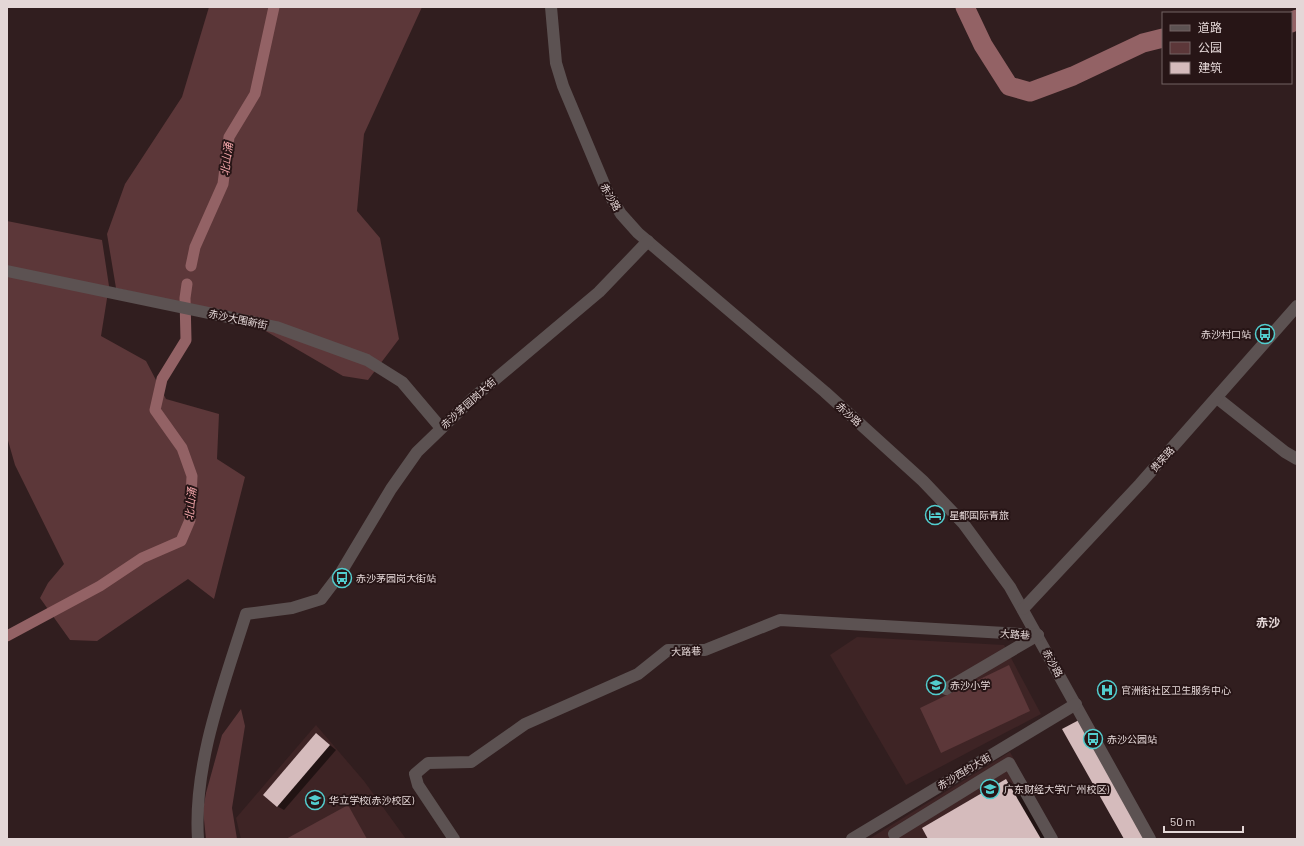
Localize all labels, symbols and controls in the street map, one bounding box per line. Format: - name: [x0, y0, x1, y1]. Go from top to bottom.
- legend: [1162, 12, 1292, 84]
- text: 道路: [1198, 20, 1222, 34]
- text: 公园: [1198, 40, 1222, 54]
- text: 建筑: [1198, 60, 1222, 74]
- water label: 北山涌: [218, 140, 235, 176]
- street label: 赤沙路: [598, 181, 624, 213]
- street label: 赤沙大围新街: [207, 307, 269, 331]
- bus stop icon: 赤沙村口站: [1254, 323, 1276, 345]
- place label: 赤沙村口站: [1201, 328, 1251, 340]
- street label: 赤沙茅园岗大街: [438, 375, 498, 431]
- street label: 赤沙路: [834, 400, 864, 428]
- street label: 贵荣路: [1148, 444, 1176, 474]
- water label: 北山涌: [182, 485, 198, 521]
- hotel icon: 星都国际青旅: [924, 504, 946, 526]
- place label: 星都国际青旅: [949, 509, 1009, 521]
- bus stop icon: 赤沙茅园岗大街站: [331, 567, 353, 589]
- place label: 赤沙茅园岗大街站: [356, 572, 436, 584]
- district label: 赤沙: [1256, 615, 1280, 629]
- street label: 大路巷: [1000, 627, 1030, 641]
- street label: 大路巷: [671, 644, 701, 658]
- street label: 赤沙路: [1040, 647, 1066, 679]
- school or university icon: 赤沙小学: [925, 674, 947, 696]
- place label: 赤沙小学: [950, 679, 990, 691]
- hospital icon: 官洲街社区卫生服务中心: [1096, 679, 1118, 701]
- place label: 官洲街社区卫生服务中心: [1121, 684, 1231, 696]
- bus stop icon: 赤沙公园站: [1082, 728, 1104, 750]
- place label: 赤沙公园站: [1107, 733, 1157, 745]
- street label: 赤沙西约大街: [935, 750, 993, 792]
- school or university icon: 广东财经大学(广州校区): [979, 778, 1001, 800]
- place label: 广东财经大学(广州校区): [1004, 783, 1110, 795]
- school or university icon: 华立学校(赤沙校区): [304, 789, 326, 811]
- place label: 华立学校(赤沙校区): [329, 794, 415, 806]
- scale bar: [1164, 808, 1243, 834]
- text: 50 m: [1170, 814, 1195, 828]

